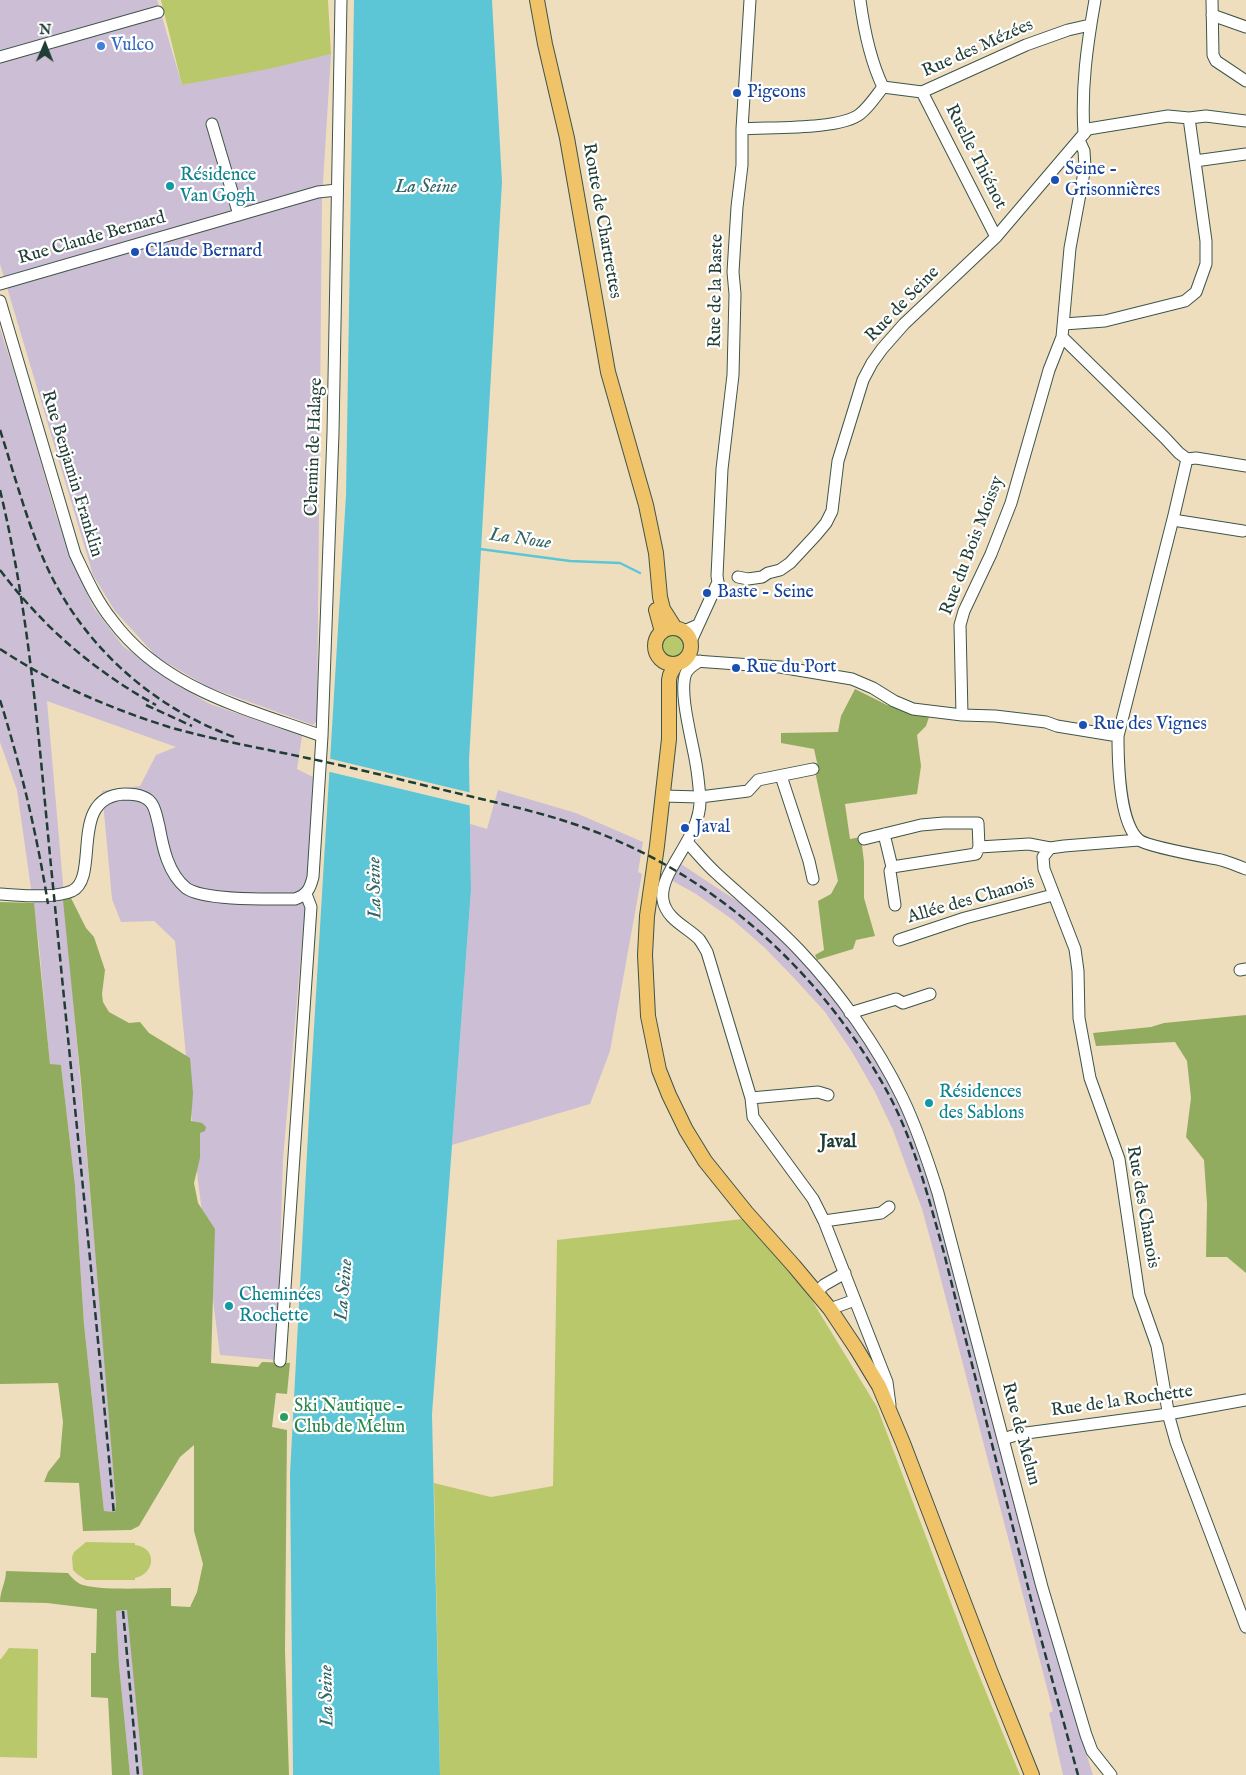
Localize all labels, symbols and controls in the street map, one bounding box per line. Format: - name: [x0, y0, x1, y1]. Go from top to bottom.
- street label: Rue des Mézées: [919, 15, 1037, 83]
- north arrow: [20, 20, 70, 70]
- text: N: [39, 21, 51, 39]
- place label: Vulco: [111, 35, 154, 57]
- marker: Vulco: [95, 40, 107, 52]
- place label: Pigeons: [747, 82, 806, 104]
- marker: Pigeons: [731, 87, 743, 99]
- street label: Ruelle Thiénot: [939, 101, 1011, 213]
- street label: Route de Chartrettes: [577, 142, 625, 300]
- place label: Seine - Grisonnières: [1065, 159, 1160, 202]
- place label: Résidence Van Gogh: [180, 165, 256, 208]
- marker: Seine - Grisonnières: [1049, 174, 1061, 186]
- water label: La Seine: [395, 177, 457, 199]
- marker: Résidence Van Gogh: [164, 180, 176, 192]
- street label: Rue Claude Bernard: [16, 208, 168, 270]
- street label: Rue de la Baste: [705, 234, 729, 348]
- place label: Claude Bernard: [145, 241, 262, 263]
- marker: Claude Bernard: [129, 246, 141, 258]
- street label: Rue de Seine: [862, 263, 944, 347]
- street label: Chemin de Halage: [302, 377, 328, 517]
- street label: Rue Benjamin Franklin: [35, 388, 107, 560]
- street label: Rue du Bois Moissy: [937, 473, 1009, 619]
- water label: La Noue: [488, 524, 552, 556]
- place label: Baste - Seine: [717, 582, 814, 604]
- marker: Baste - Seine: [701, 587, 713, 599]
- place label: Rue du Port: [746, 657, 836, 679]
- marker: Rue du Port: [730, 662, 742, 674]
- place label: Rue des Vignes: [1093, 714, 1207, 736]
- marker: Rue des Vignes: [1077, 719, 1089, 731]
- place label: Javal: [695, 817, 730, 839]
- marker: Javal: [679, 822, 691, 834]
- water label: La Seine: [364, 857, 388, 919]
- street label: Allée des Chanois: [905, 873, 1037, 929]
- place label: Résidences des Sablons: [939, 1082, 1024, 1124]
- marker: Résidences des Sablons: [923, 1097, 935, 1109]
- district label: Javal: [819, 1132, 857, 1154]
- street label: Rue des Chanois: [1121, 1144, 1163, 1270]
- water label: La Seine: [331, 1258, 359, 1322]
- place label: Cheminées Rochette: [239, 1285, 321, 1328]
- marker: Cheminées Rochette: [223, 1300, 235, 1312]
- street label: Rue de Melun: [996, 1380, 1044, 1488]
- street label: Rue de la Rochette: [1050, 1381, 1194, 1423]
- place label: Ski Nautique - Club de Melun: [294, 1396, 405, 1438]
- marker: Ski Nautique - Club de Melun: [278, 1411, 290, 1423]
- water label: La Seine: [316, 1665, 340, 1727]

